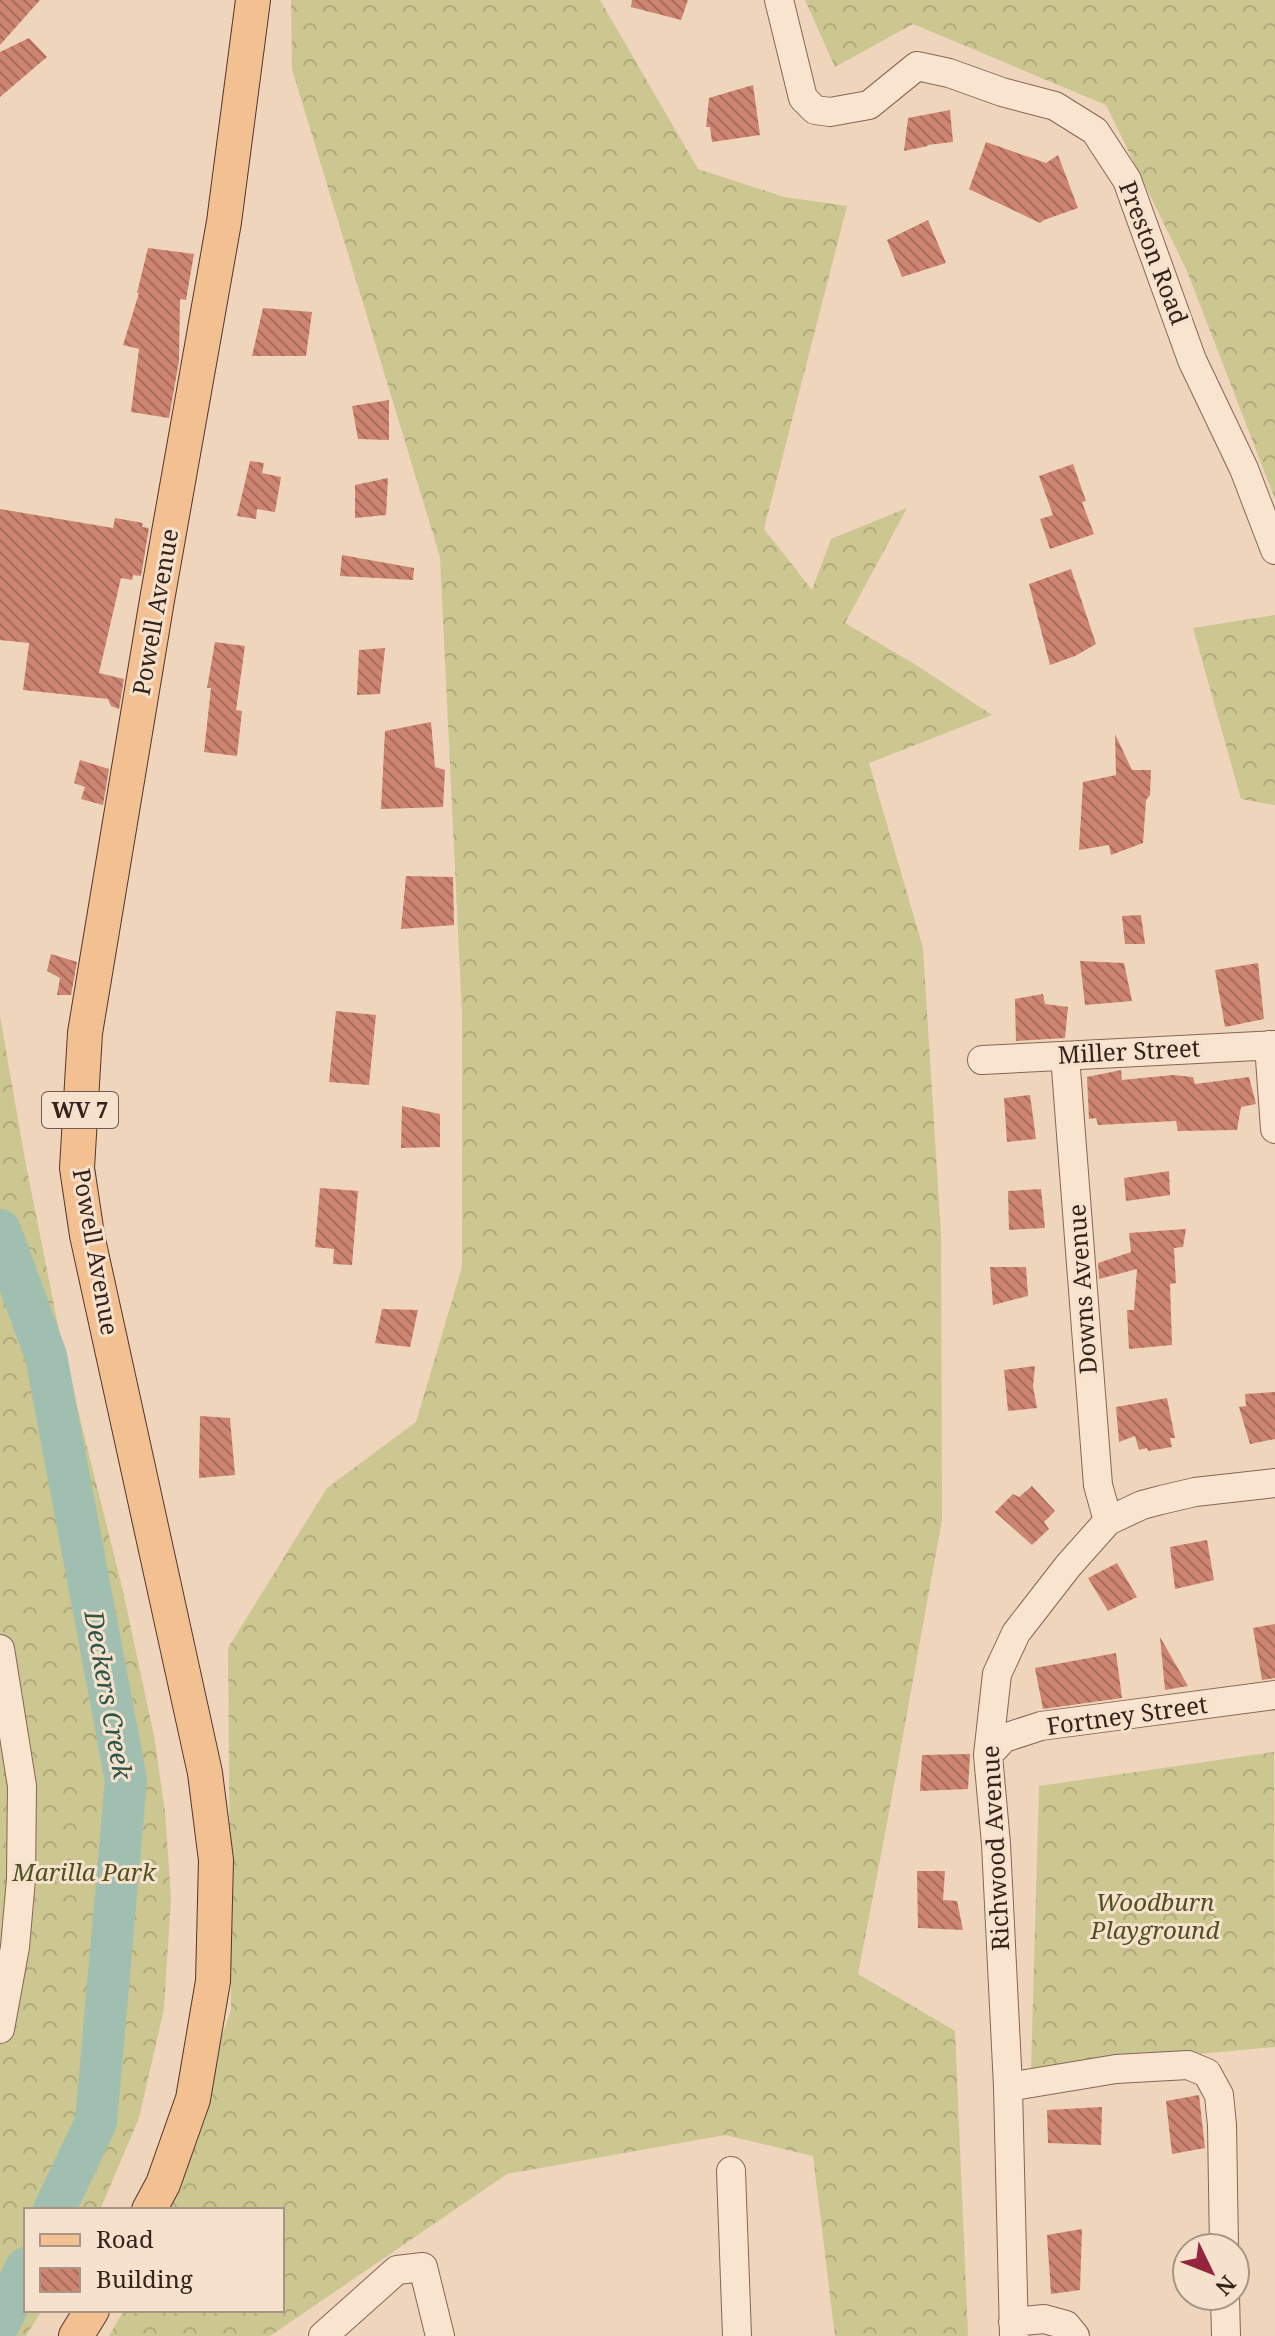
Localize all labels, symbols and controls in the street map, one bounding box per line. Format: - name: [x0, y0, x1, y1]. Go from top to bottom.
- street label: Preston Road: [1112, 176, 1197, 329]
- street label: Powell Avenue: [124, 526, 185, 698]
- street label: Miller Street: [1057, 1030, 1201, 1071]
- road number: WV 7: [42, 1092, 118, 1128]
- street label: Powell Avenue: [66, 1166, 127, 1338]
- street label: Downs Avenue: [1059, 1203, 1104, 1375]
- water label: Deckers Creek: [76, 1607, 142, 1783]
- street label: Fortney Street: [1044, 1687, 1209, 1742]
- street label: Richwood Avenue: [973, 1745, 1016, 1952]
- park label: Marilla Park: [11, 1855, 157, 1888]
- park label: Woodburn Playground: [1090, 1885, 1219, 1946]
- legend: [24, 2208, 284, 2312]
- text: Road: [96, 2222, 154, 2255]
- north arrow: [1171, 2232, 1251, 2312]
- text: Building: [96, 2262, 193, 2295]
- text: N: [1209, 2270, 1243, 2303]

